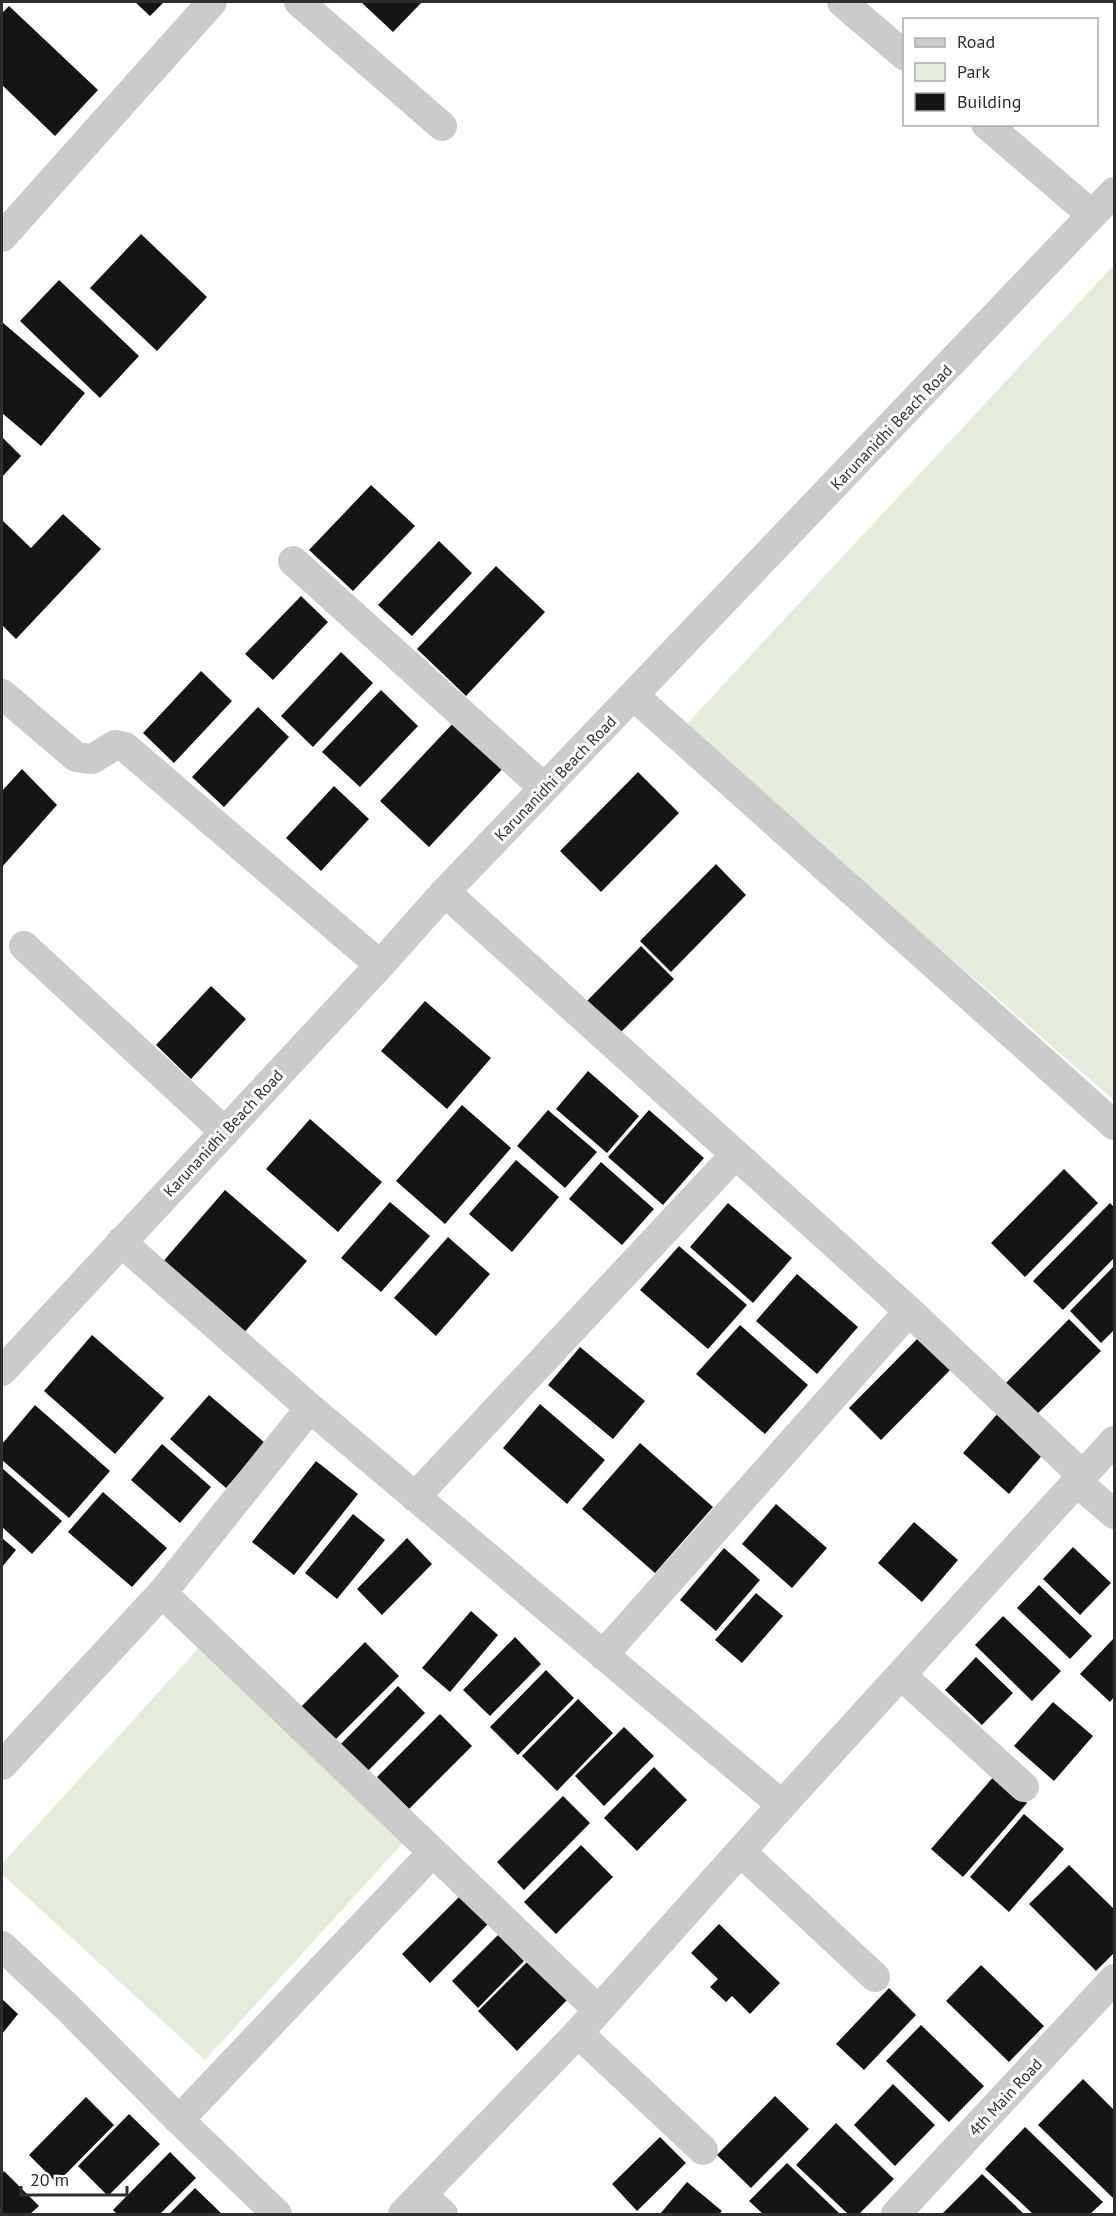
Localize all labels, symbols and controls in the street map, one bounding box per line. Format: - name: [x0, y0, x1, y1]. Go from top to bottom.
- legend: [903, 18, 1098, 126]
- text: Road: [957, 30, 995, 53]
- text: Park: [957, 60, 990, 83]
- text: Building: [957, 90, 1021, 113]
- street label: Karunanidhi Beach Road: [826, 360, 956, 494]
- street label: Karunanidhi Beach Road: [490, 711, 620, 845]
- street label: Karunanidhi Beach Road: [159, 1065, 287, 1201]
- street label: 4th Main Road: [964, 2054, 1046, 2140]
- scale bar: [21, 2159, 128, 2197]
- text: 20 m: [30, 2168, 69, 2191]

